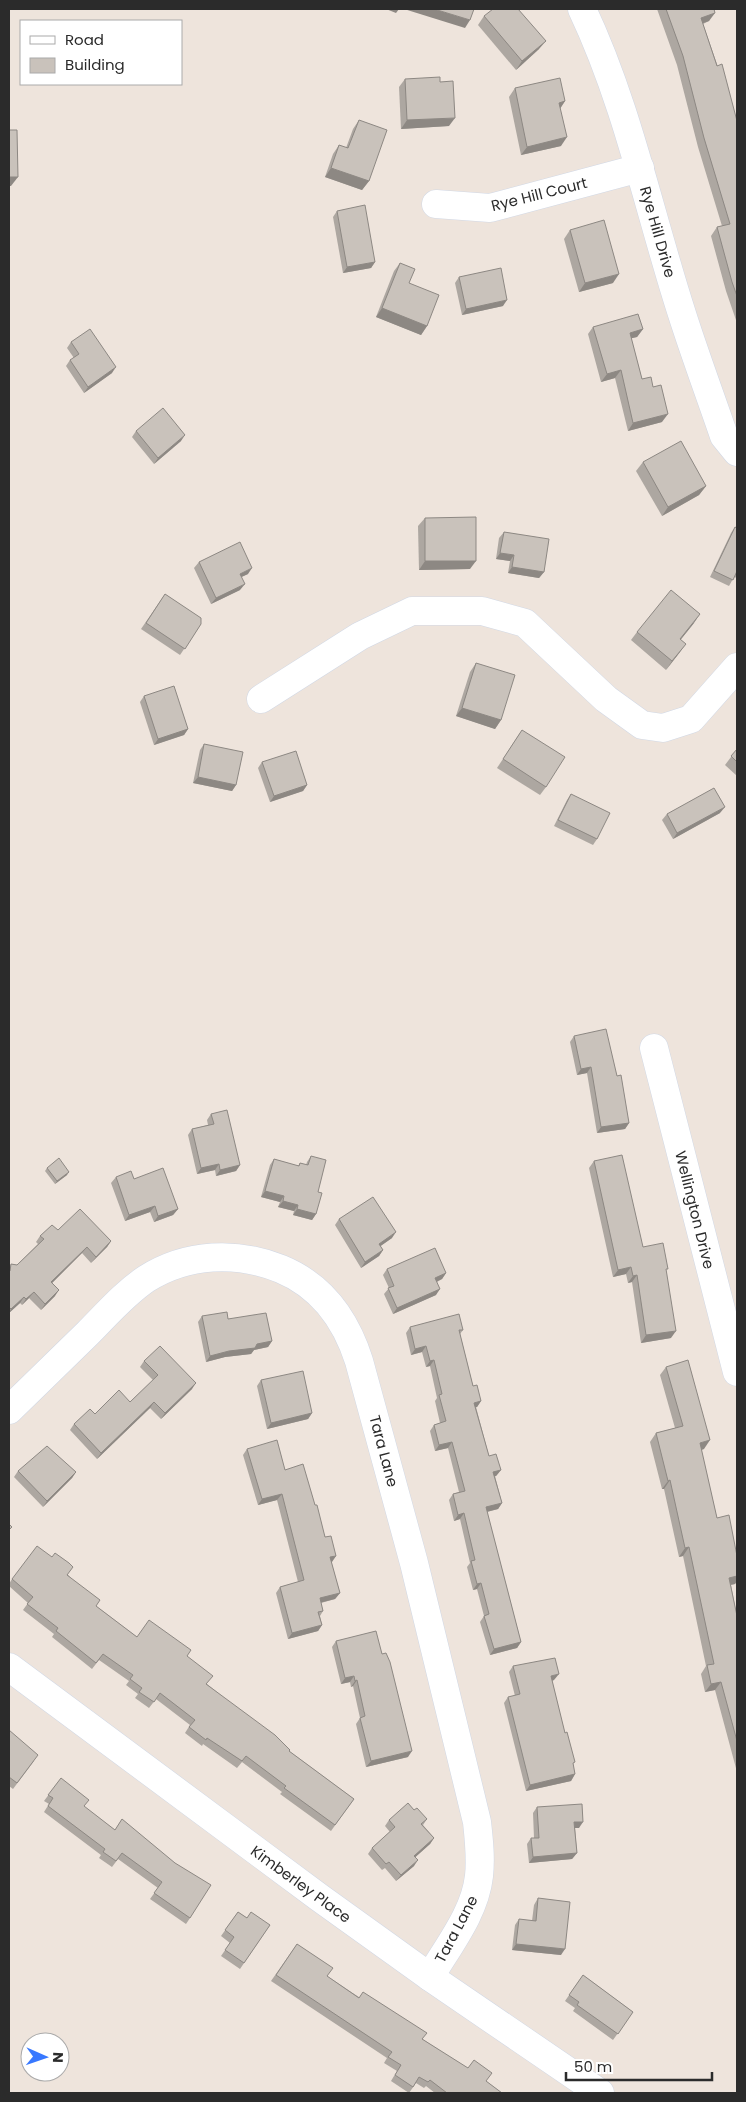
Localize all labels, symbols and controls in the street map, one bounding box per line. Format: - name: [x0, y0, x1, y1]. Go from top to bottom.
- legend: [20, 20, 182, 85]
- text: Road: [65, 29, 104, 50]
- text: Building: [65, 54, 125, 75]
- street label: Rye Hill Court: [489, 172, 589, 216]
- street label: Rye Hill Drive: [635, 184, 681, 280]
- street label: Wellington Drive: [670, 1149, 720, 1271]
- street label: Tara Lane: [364, 1413, 404, 1489]
- street label: Kimberley Place: [246, 1840, 356, 1928]
- street label: Tara Lane: [429, 1892, 483, 1966]
- north arrow: [20, 2032, 70, 2082]
- scale bar: [566, 2050, 712, 2082]
- text: N: [48, 2052, 68, 2063]
- text: 50 m: [574, 2056, 612, 2077]

